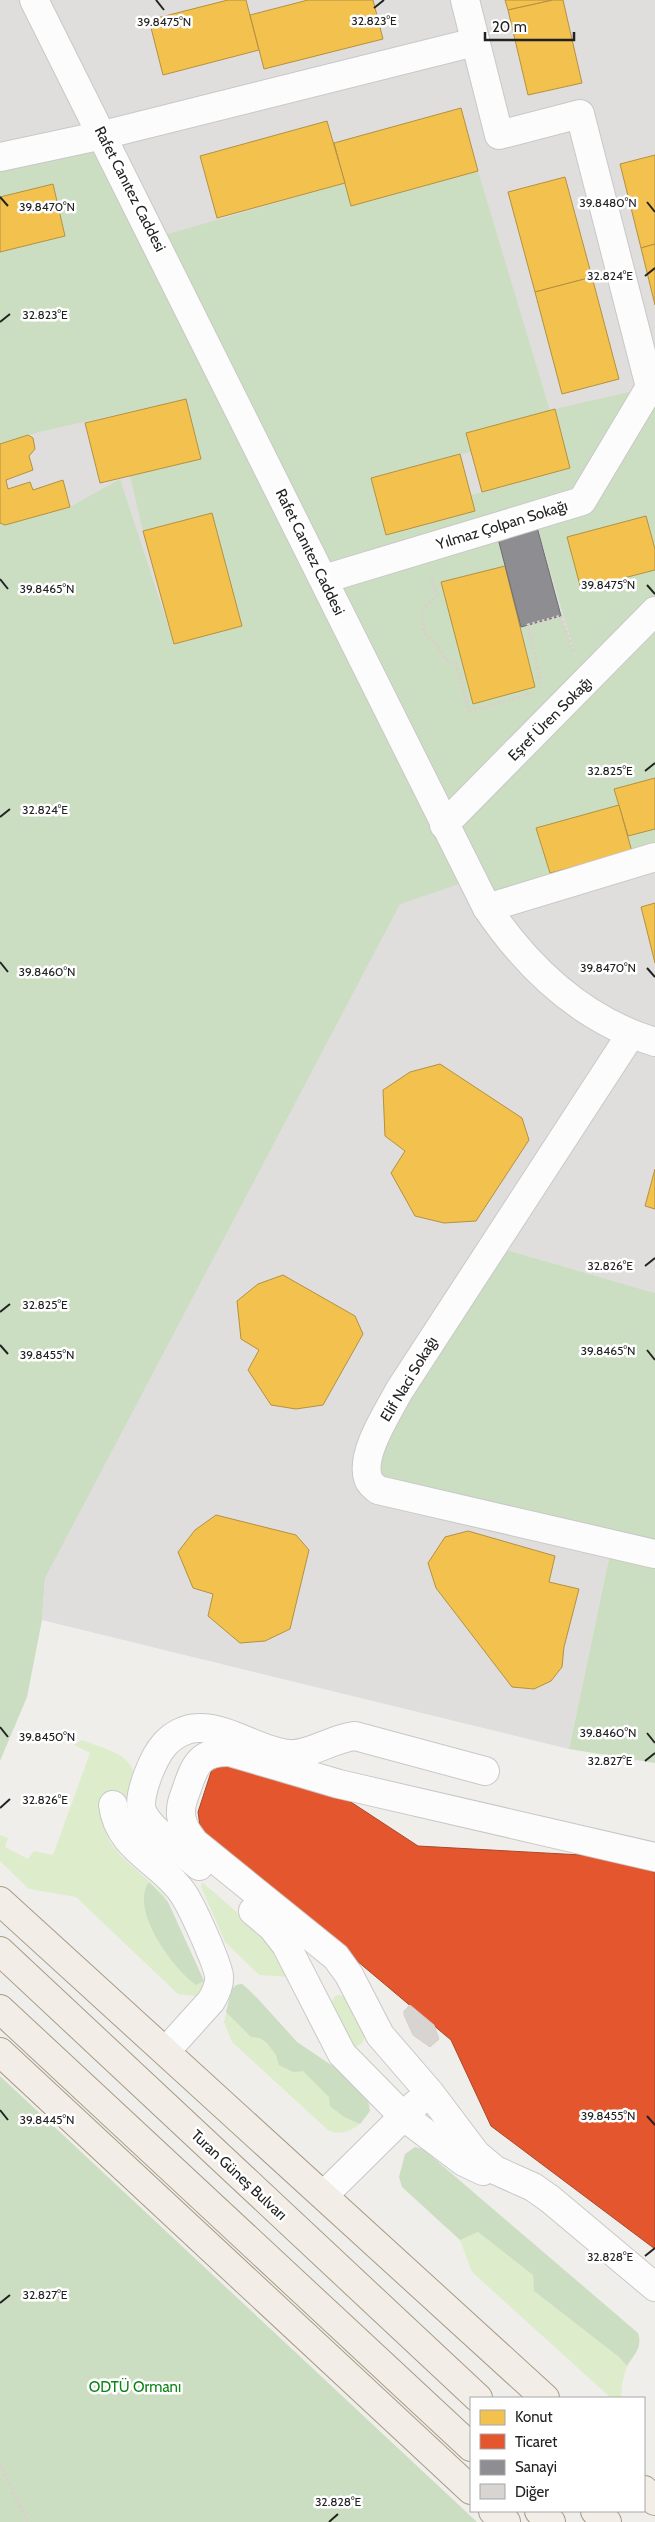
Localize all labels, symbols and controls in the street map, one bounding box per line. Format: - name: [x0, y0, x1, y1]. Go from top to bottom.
- scale bar: [485, 10, 574, 42]
- text: 32.823°E: [351, 13, 397, 28]
- text: 39.8475°N: [137, 14, 191, 29]
- text: 20 m: [492, 18, 527, 36]
- street label: Rafet Canıtez Caddesi: [91, 123, 169, 255]
- text: 39.8480°N: [579, 195, 637, 210]
- text: 39.8470°N: [19, 199, 75, 214]
- text: 32.824°E: [587, 268, 633, 283]
- text: 32.823°E: [22, 307, 68, 322]
- street label: Rafet Canıtez Caddesi: [272, 486, 348, 618]
- street label: Yılmaz Çolpan Sokağı: [433, 496, 570, 554]
- text: 39.8475°N: [581, 577, 635, 592]
- text: 39.8465°N: [20, 581, 75, 596]
- street label: Eşref Üren Sokağı: [504, 673, 596, 765]
- text: 32.825°E: [587, 763, 633, 778]
- text: 32.824°E: [22, 802, 68, 817]
- text: 39.8470°N: [580, 960, 636, 975]
- text: 39.8460°N: [19, 964, 75, 979]
- text: 32.826°E: [587, 1258, 633, 1273]
- text: 32.825°E: [22, 1297, 68, 1312]
- street label: Elif Naci Sokağı: [377, 1333, 441, 1425]
- text: 39.8465°N: [581, 1343, 636, 1358]
- text: 39.8455°N: [20, 1347, 74, 1362]
- text: 39.8460°N: [580, 1725, 636, 1740]
- text: 39.8450°N: [19, 1729, 75, 1744]
- text: 32.827°E: [587, 1753, 633, 1768]
- text: 32.826°E: [22, 1792, 68, 1807]
- text: 39.8455°N: [581, 2108, 635, 2123]
- text: 39.8445°N: [19, 2112, 75, 2127]
- street label: Turan Güneş Bulvarı: [187, 2126, 291, 2224]
- text: 32.828°E: [587, 2249, 633, 2264]
- text: 32.827°E: [22, 2287, 68, 2302]
- park label: ODTÜ Ormanı: [89, 2378, 181, 2396]
- legend: [470, 2397, 645, 2512]
- text: Konut: [515, 2408, 553, 2426]
- text: Ticaret: [515, 2433, 557, 2451]
- text: Sanayi: [515, 2458, 557, 2476]
- text: Diğer: [515, 2483, 549, 2501]
- text: 32.828°E: [315, 2494, 361, 2509]

